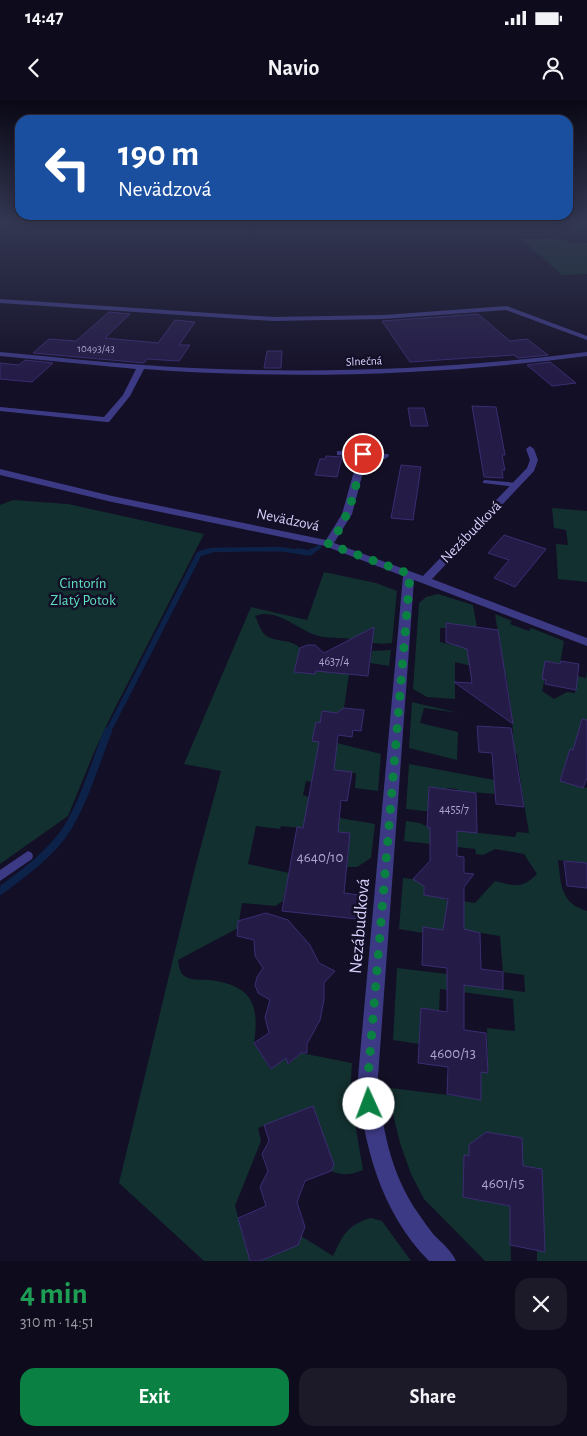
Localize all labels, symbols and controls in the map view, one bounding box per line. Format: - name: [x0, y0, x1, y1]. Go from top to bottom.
- text: 14:47: [25, 8, 64, 27]
- icon: back: [20, 54, 48, 82]
- icon: person: [539, 54, 567, 82]
- text: Navio: [268, 57, 319, 79]
- icon: left: [35, 135, 100, 200]
- text: 190 m: [118, 137, 199, 172]
- text: Nevädzová: [118, 178, 212, 200]
- house number: 10493/43: [77, 343, 115, 354]
- street label: Slnečná: [346, 354, 383, 368]
- pin: [342, 433, 384, 475]
- icon: arrive: [349, 440, 377, 468]
- street label: Nezábudková: [438, 498, 504, 566]
- street label: Nevädzová: [255, 506, 321, 534]
- park label: Cintorín Zlatý Potok: [50, 576, 116, 608]
- house number: 4637/4: [319, 655, 350, 667]
- house number: 4455/7: [439, 803, 469, 815]
- house number: 4640/10: [297, 850, 343, 865]
- street label: Nezábudková: [347, 877, 373, 975]
- house number: 4600/13: [430, 1046, 476, 1061]
- position arrow: [342, 1077, 394, 1129]
- house number: 4601/15: [481, 1176, 525, 1191]
- button: close: [515, 1278, 567, 1330]
- text: 4 min: [20, 1279, 88, 1309]
- text: 310 m · 14:51: [20, 1314, 94, 1330]
- button: Exit: [20, 1368, 289, 1426]
- button: Share: [299, 1368, 567, 1426]

